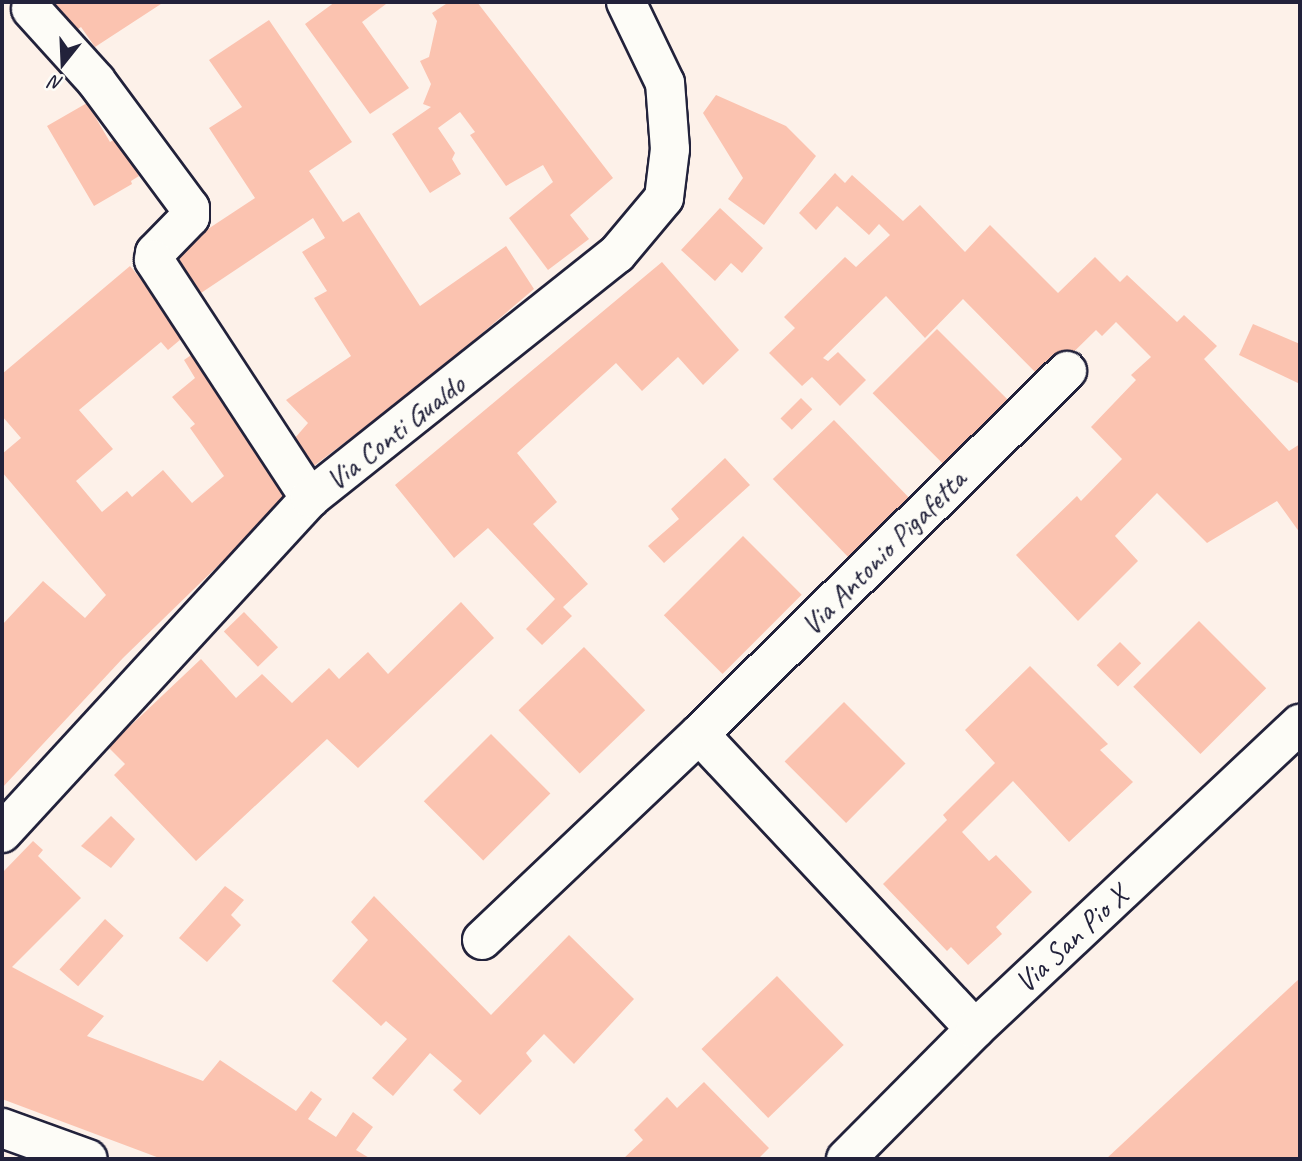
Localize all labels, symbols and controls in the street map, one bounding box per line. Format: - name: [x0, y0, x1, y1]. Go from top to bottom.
- north arrow: [28, 28, 98, 98]
- text: N: [47, 70, 66, 96]
- street label: Via Conti Gualdo: [319, 367, 471, 497]
- street label: Via Antonio Pigafetta: [793, 462, 973, 642]
- street label: Via San Pio X: [1007, 878, 1135, 1000]

